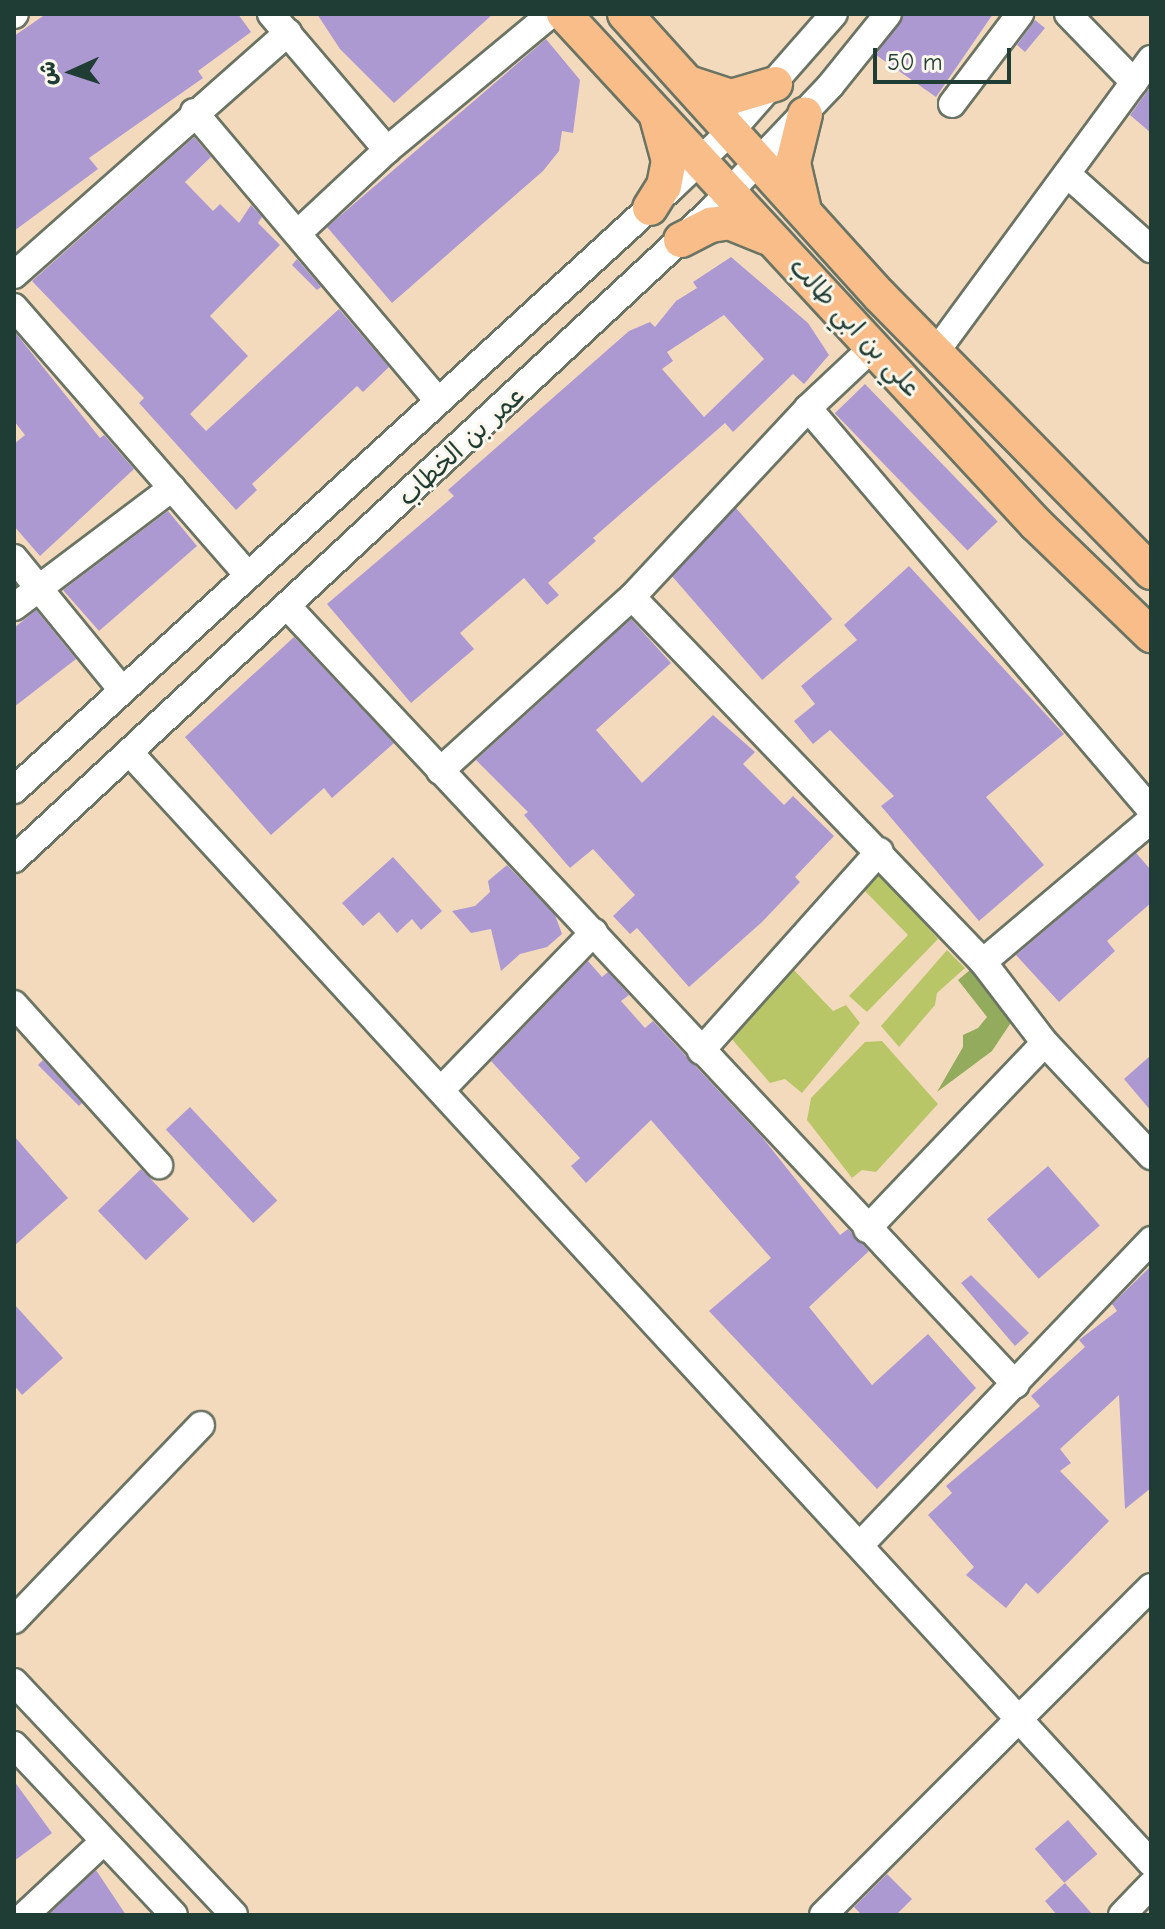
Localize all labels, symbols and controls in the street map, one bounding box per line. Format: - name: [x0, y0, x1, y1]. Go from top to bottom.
- north arrow: [32, 32, 112, 112]
- scale bar: [877, 32, 1015, 82]
- text: 50 m: [887, 48, 943, 76]
- text: ش: [34, 60, 62, 86]
- street label: علي بن ابي طالب: [782, 252, 926, 404]
- street label: عمر بن الخطاب: [392, 380, 532, 514]

